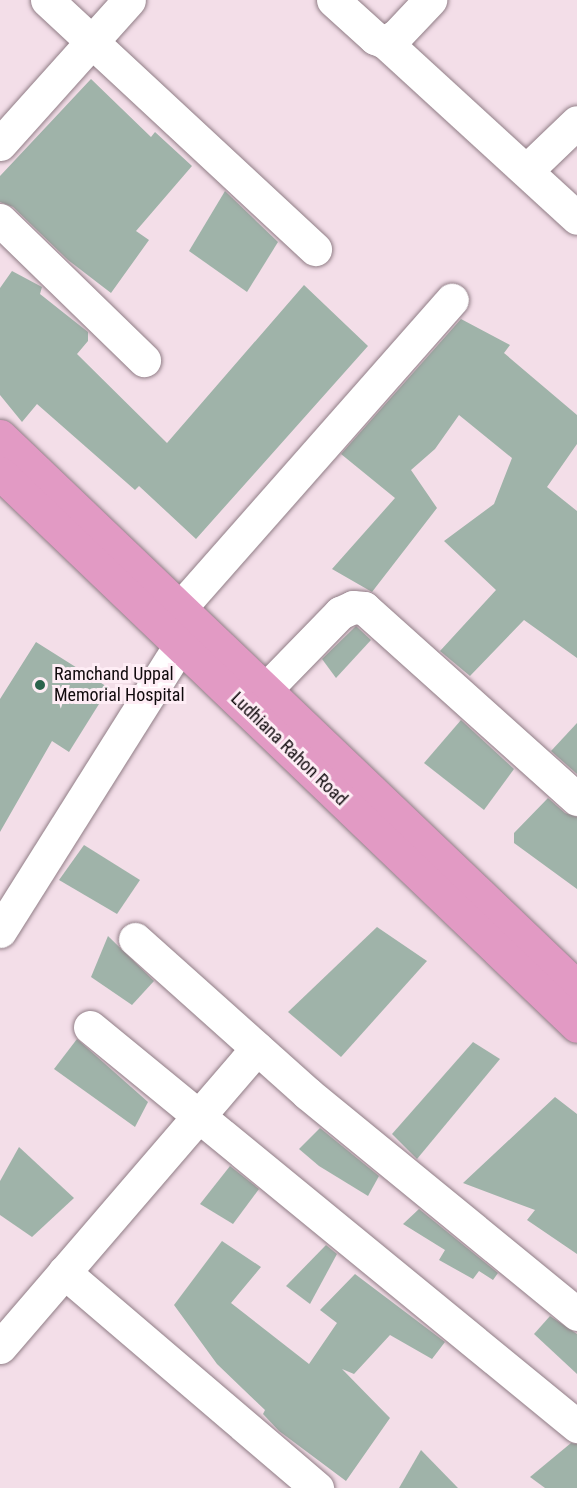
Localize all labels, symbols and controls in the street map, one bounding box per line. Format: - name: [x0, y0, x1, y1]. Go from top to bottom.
- place label: Ramchand Uppal Memorial Hospital: [54, 664, 185, 706]
- marker: Ramchand Uppal Memorial Hospital: [31, 676, 49, 694]
- street label: Ludhiana Rahon Road: [226, 688, 352, 810]

